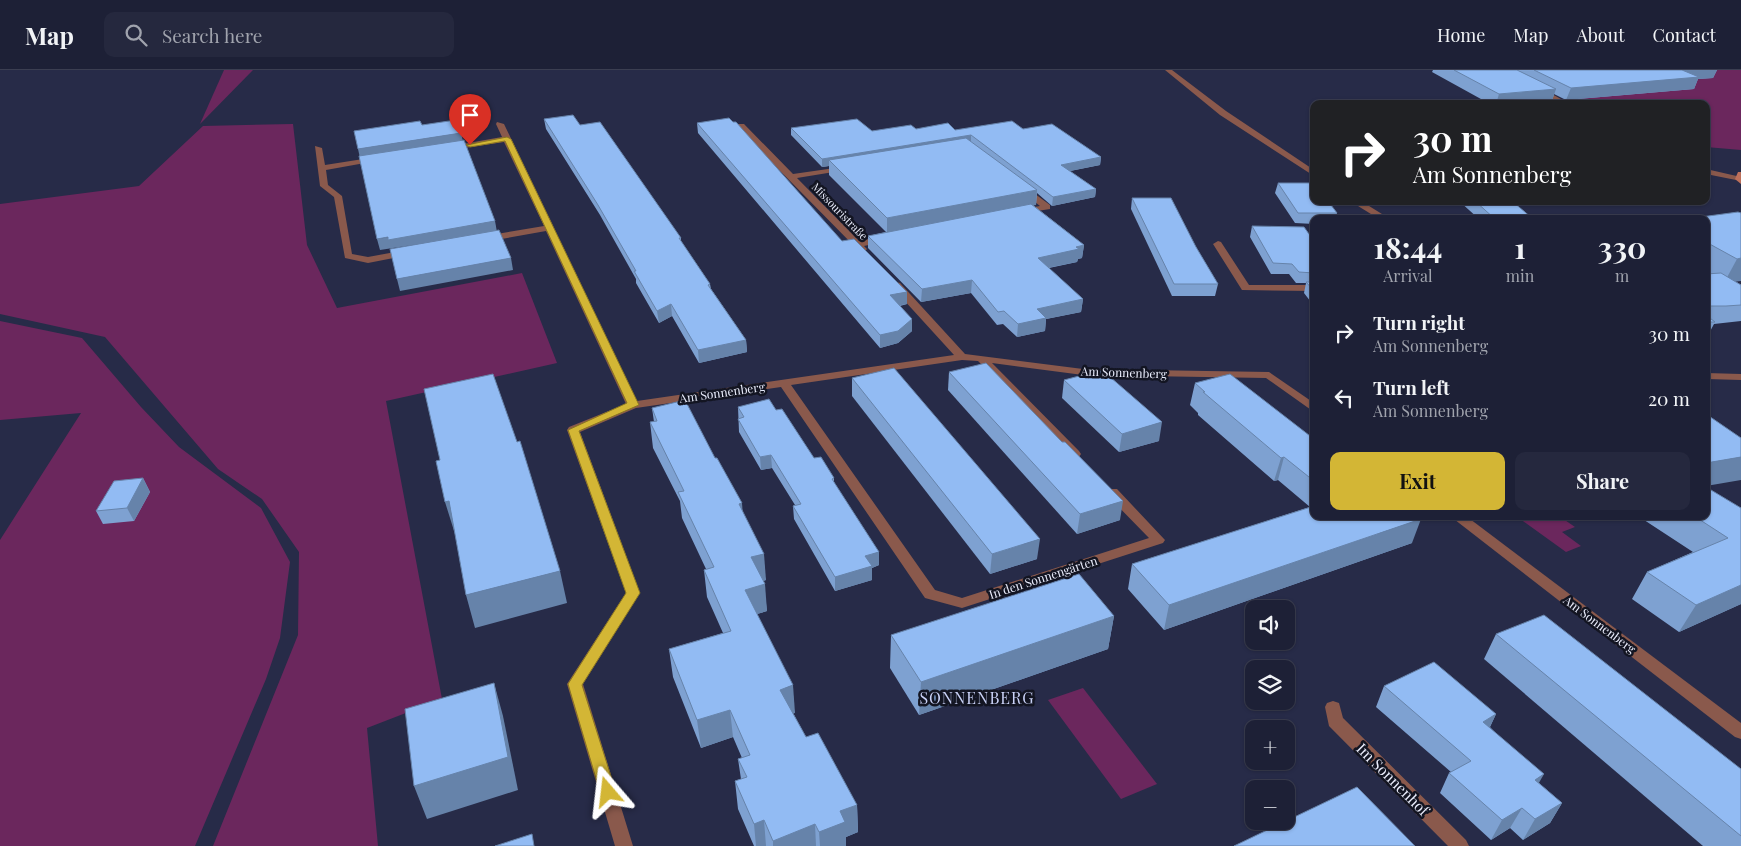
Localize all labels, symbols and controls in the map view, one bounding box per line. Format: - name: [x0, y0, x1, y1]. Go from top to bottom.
- search box: [104, 12, 454, 57]
- text: Map: [25, 19, 74, 51]
- icon: search: [122, 21, 150, 49]
- text: Search here: [162, 22, 262, 48]
- text: Home: [1437, 23, 1485, 47]
- text: Map: [1513, 23, 1548, 47]
- text: About: [1576, 23, 1625, 47]
- text: Contact: [1653, 23, 1716, 47]
- pin: [449, 94, 491, 145]
- icon: arrive: [456, 101, 484, 129]
- text: 30 m: [1413, 114, 1493, 161]
- icon: right: [1330, 120, 1395, 185]
- text: Am Sonnenberg: [1413, 159, 1571, 189]
- street label: Missouristraße: [809, 179, 872, 243]
- text: 18:44: [1374, 227, 1442, 267]
- text: 1: [1514, 227, 1526, 267]
- text: 330: [1598, 227, 1646, 267]
- text: Arrival: [1383, 265, 1433, 286]
- text: min: [1506, 265, 1534, 286]
- text: m: [1615, 265, 1629, 286]
- text: Turn right: [1373, 309, 1465, 335]
- icon: right: [1330, 319, 1358, 347]
- text: 30 m: [1648, 320, 1690, 346]
- text: Am Sonnenberg: [1373, 335, 1488, 356]
- street label: Am Sonnenberg: [1080, 362, 1168, 382]
- text: Turn left: [1373, 374, 1450, 400]
- street label: Am Sonnenberg: [677, 378, 767, 406]
- icon: left: [1330, 384, 1358, 412]
- text: 20 m: [1648, 385, 1690, 411]
- text: Am Sonnenberg: [1373, 400, 1488, 421]
- button: Exit: [1330, 452, 1505, 510]
- button: Share: [1515, 452, 1690, 510]
- street label: In den Sonnengärten: [987, 552, 1099, 602]
- street label: Am Sonnenberg: [1560, 591, 1640, 657]
- map controls: [1245, 600, 1295, 830]
- button: sound: [1245, 600, 1295, 650]
- button: layers: [1245, 660, 1295, 710]
- district label: SONNENBERG: [919, 687, 1035, 708]
- button: +: [1245, 720, 1295, 770]
- street label: Im Sonnenhof: [1352, 738, 1434, 820]
- position arrow: [581, 765, 633, 817]
- button: −: [1245, 780, 1295, 830]

